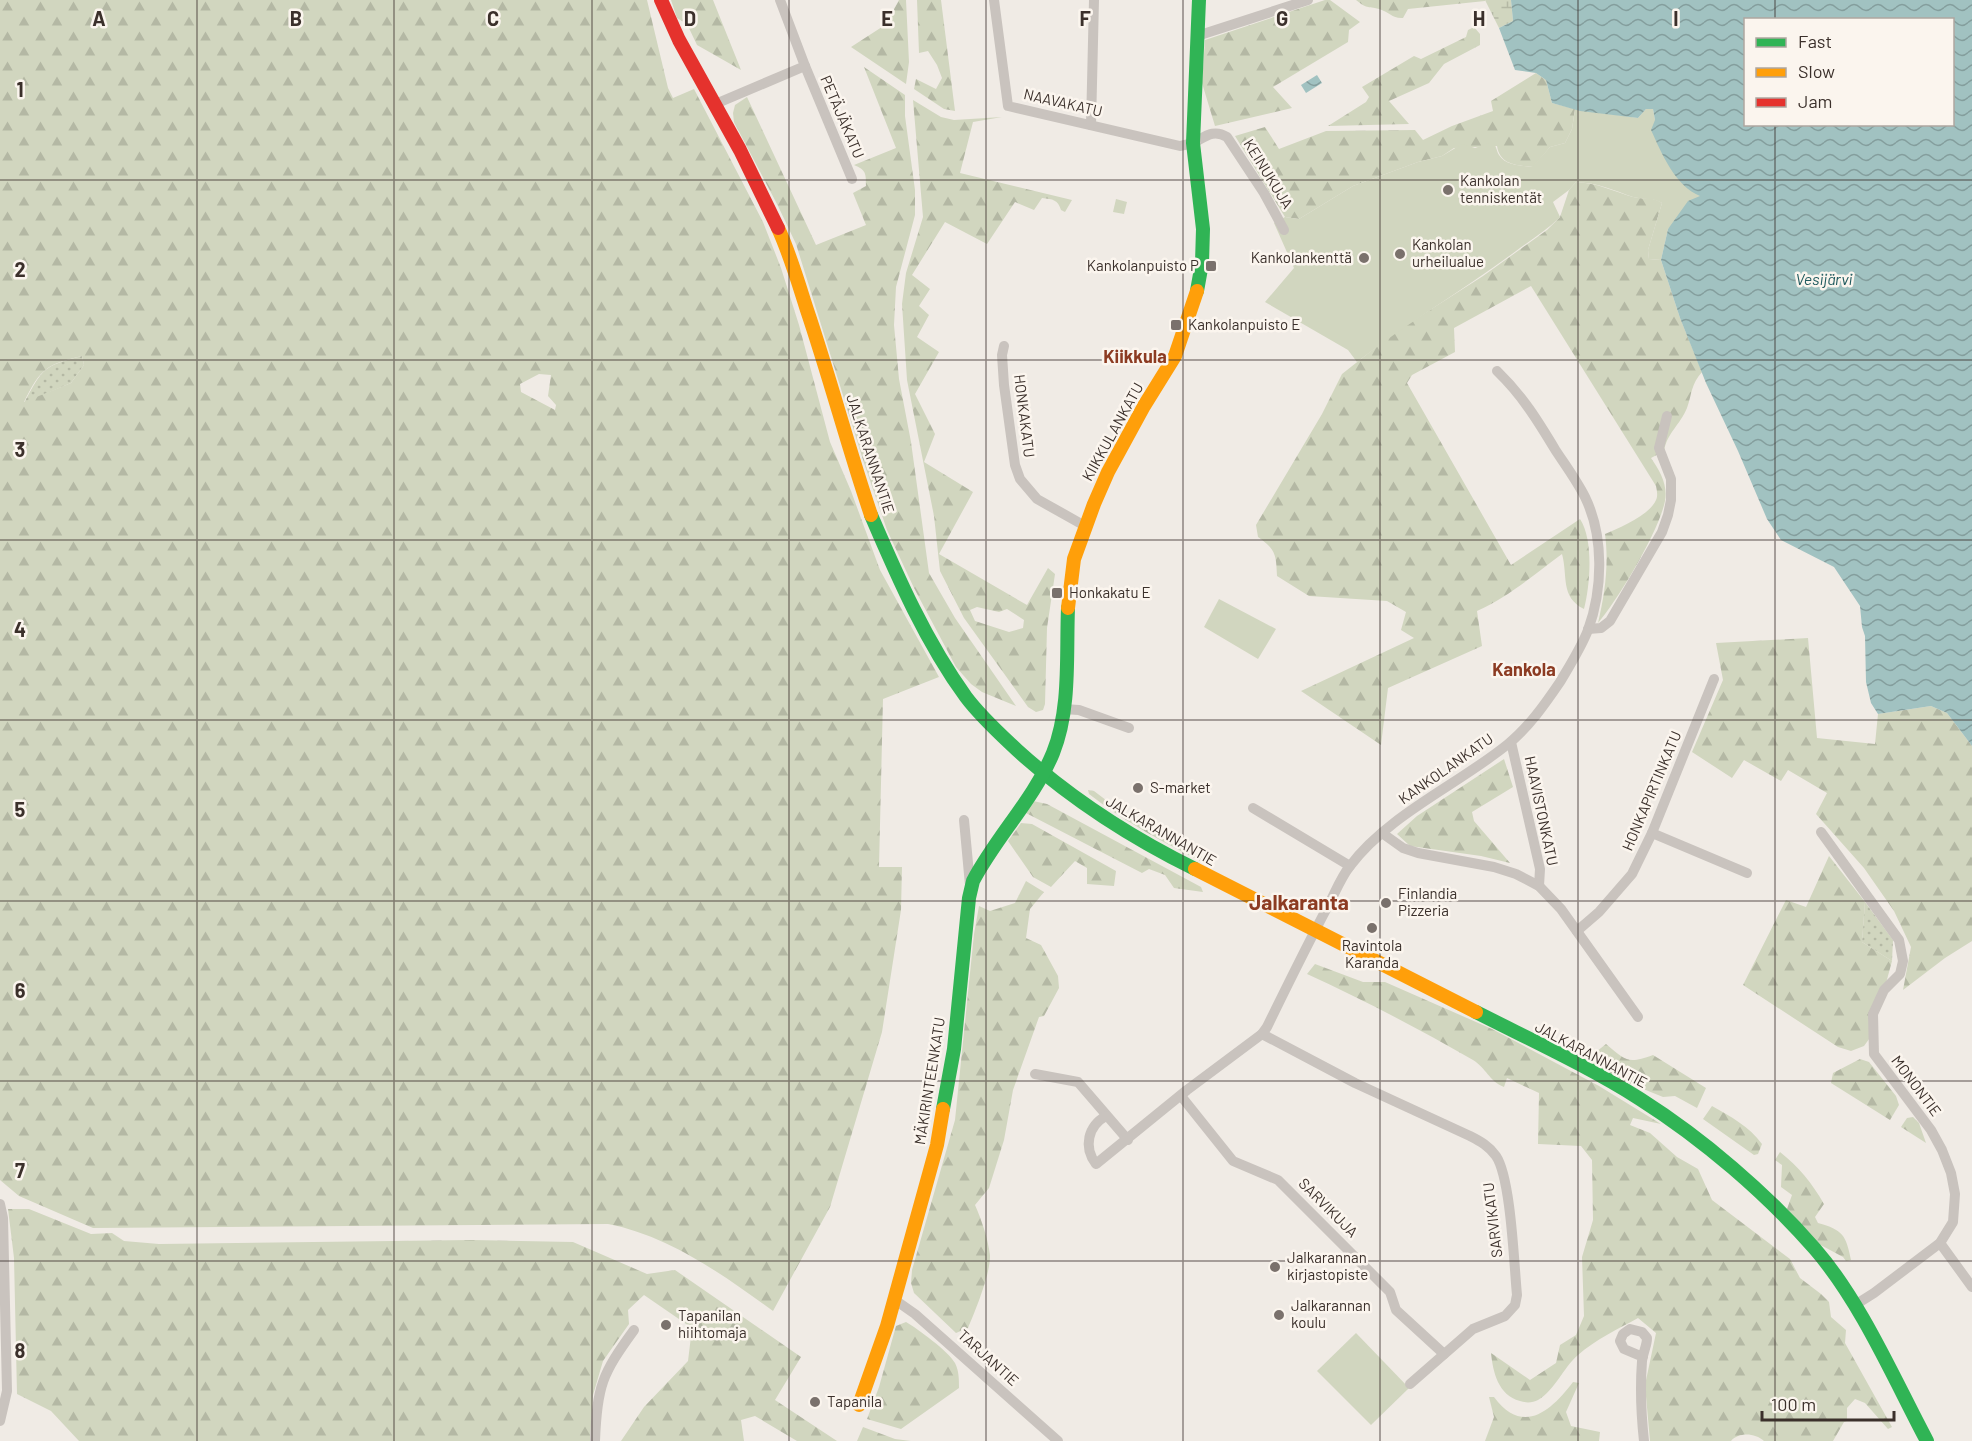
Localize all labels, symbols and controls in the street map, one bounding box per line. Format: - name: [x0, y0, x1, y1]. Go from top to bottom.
- text: A: [92, 6, 106, 30]
- text: B: [290, 6, 302, 30]
- text: C: [487, 6, 499, 30]
- text: D: [684, 6, 696, 30]
- text: E: [881, 6, 893, 30]
- text: F: [1079, 6, 1091, 30]
- text: G: [1276, 6, 1288, 30]
- text: H: [1473, 6, 1485, 30]
- text: I: [1673, 6, 1679, 30]
- legend: [1744, 18, 1954, 126]
- text: Fast: [1798, 30, 1832, 52]
- text: Slow: [1798, 60, 1835, 82]
- street label: PETÄJÄKATU: [817, 72, 869, 161]
- text: 1: [16, 77, 24, 101]
- street label: NAAVAKATU: [1022, 84, 1104, 120]
- text: Jam: [1798, 90, 1832, 112]
- street label: KEINUKUJA: [1240, 135, 1297, 212]
- place label: Kankolan tenniskentät: [1460, 171, 1542, 206]
- marker: Kankolan tenniskentät: [1441, 183, 1455, 197]
- place label: Kankolan urheilualue: [1412, 235, 1484, 270]
- marker: Kankolan urheilualue: [1393, 247, 1407, 261]
- place label: Kankolankenttä: [1251, 248, 1352, 266]
- marker: Kankolankenttä: [1357, 251, 1371, 265]
- place label: Kankolanpuisto P: [1087, 256, 1199, 274]
- text: 2: [14, 257, 26, 281]
- marker: Kankolanpuisto P: [1204, 259, 1218, 273]
- water label: Vesijärvi: [1795, 269, 1853, 288]
- place label: Kankolanpuisto E: [1188, 315, 1300, 333]
- marker: Kankolanpuisto E: [1169, 318, 1183, 332]
- district label: Kiikkula: [1103, 345, 1167, 367]
- street label: HONKAKATU: [1011, 373, 1039, 459]
- street label: KIIKKULANKATU: [1078, 379, 1147, 484]
- street label: JALKARANNANTIE: [843, 392, 899, 516]
- text: 3: [15, 437, 25, 461]
- place label: Honkakatu E: [1069, 583, 1151, 601]
- marker: Honkakatu E: [1050, 586, 1064, 600]
- text: 4: [14, 617, 26, 641]
- district label: Kankola: [1492, 658, 1556, 680]
- street label: HONKAPIRTINKATU: [1618, 728, 1684, 853]
- street label: KANKOLANKATU: [1395, 729, 1496, 808]
- street label: HAAVISTONKATU: [1522, 754, 1562, 867]
- place label: S-market: [1150, 778, 1211, 796]
- marker: S-market: [1131, 781, 1145, 795]
- street label: JALKARANNANTIE: [1103, 791, 1220, 869]
- text: 5: [15, 797, 26, 821]
- place label: Finlandia Pizzeria: [1398, 884, 1457, 919]
- district label: Jalkaranta: [1249, 889, 1349, 914]
- marker: Finlandia Pizzeria: [1379, 896, 1393, 910]
- marker: Ravintola Karanda: [1365, 921, 1379, 935]
- place label: Ravintola Karanda: [1342, 936, 1402, 971]
- text: 6: [15, 978, 26, 1002]
- street label: MÄKIRINTEENKATU: [910, 1016, 948, 1146]
- street label: JALKARANNANTIE: [1532, 1017, 1651, 1091]
- street label: MONONTIE: [1888, 1052, 1945, 1119]
- text: 7: [15, 1158, 25, 1182]
- street label: SARVIKUJA: [1295, 1174, 1362, 1241]
- street label: SARVIKATU: [1478, 1182, 1506, 1259]
- place label: Jalkarannan kirjastopiste: [1287, 1248, 1368, 1283]
- marker: Jalkarannan kirjastopiste: [1268, 1260, 1282, 1274]
- place label: Jalkarannan koulu: [1291, 1296, 1371, 1331]
- place label: Tapanilan hiihtomaja: [678, 1306, 747, 1341]
- marker: Jalkarannan koulu: [1272, 1308, 1286, 1322]
- marker: Tapanilan hiihtomaja: [659, 1318, 673, 1332]
- street label: TARJANTIE: [955, 1325, 1023, 1389]
- text: 8: [15, 1338, 26, 1362]
- scale bar: [1762, 1384, 1894, 1422]
- place label: Tapanila: [827, 1392, 882, 1410]
- text: 100 m: [1771, 1393, 1816, 1415]
- marker: Tapanila: [808, 1395, 822, 1409]

